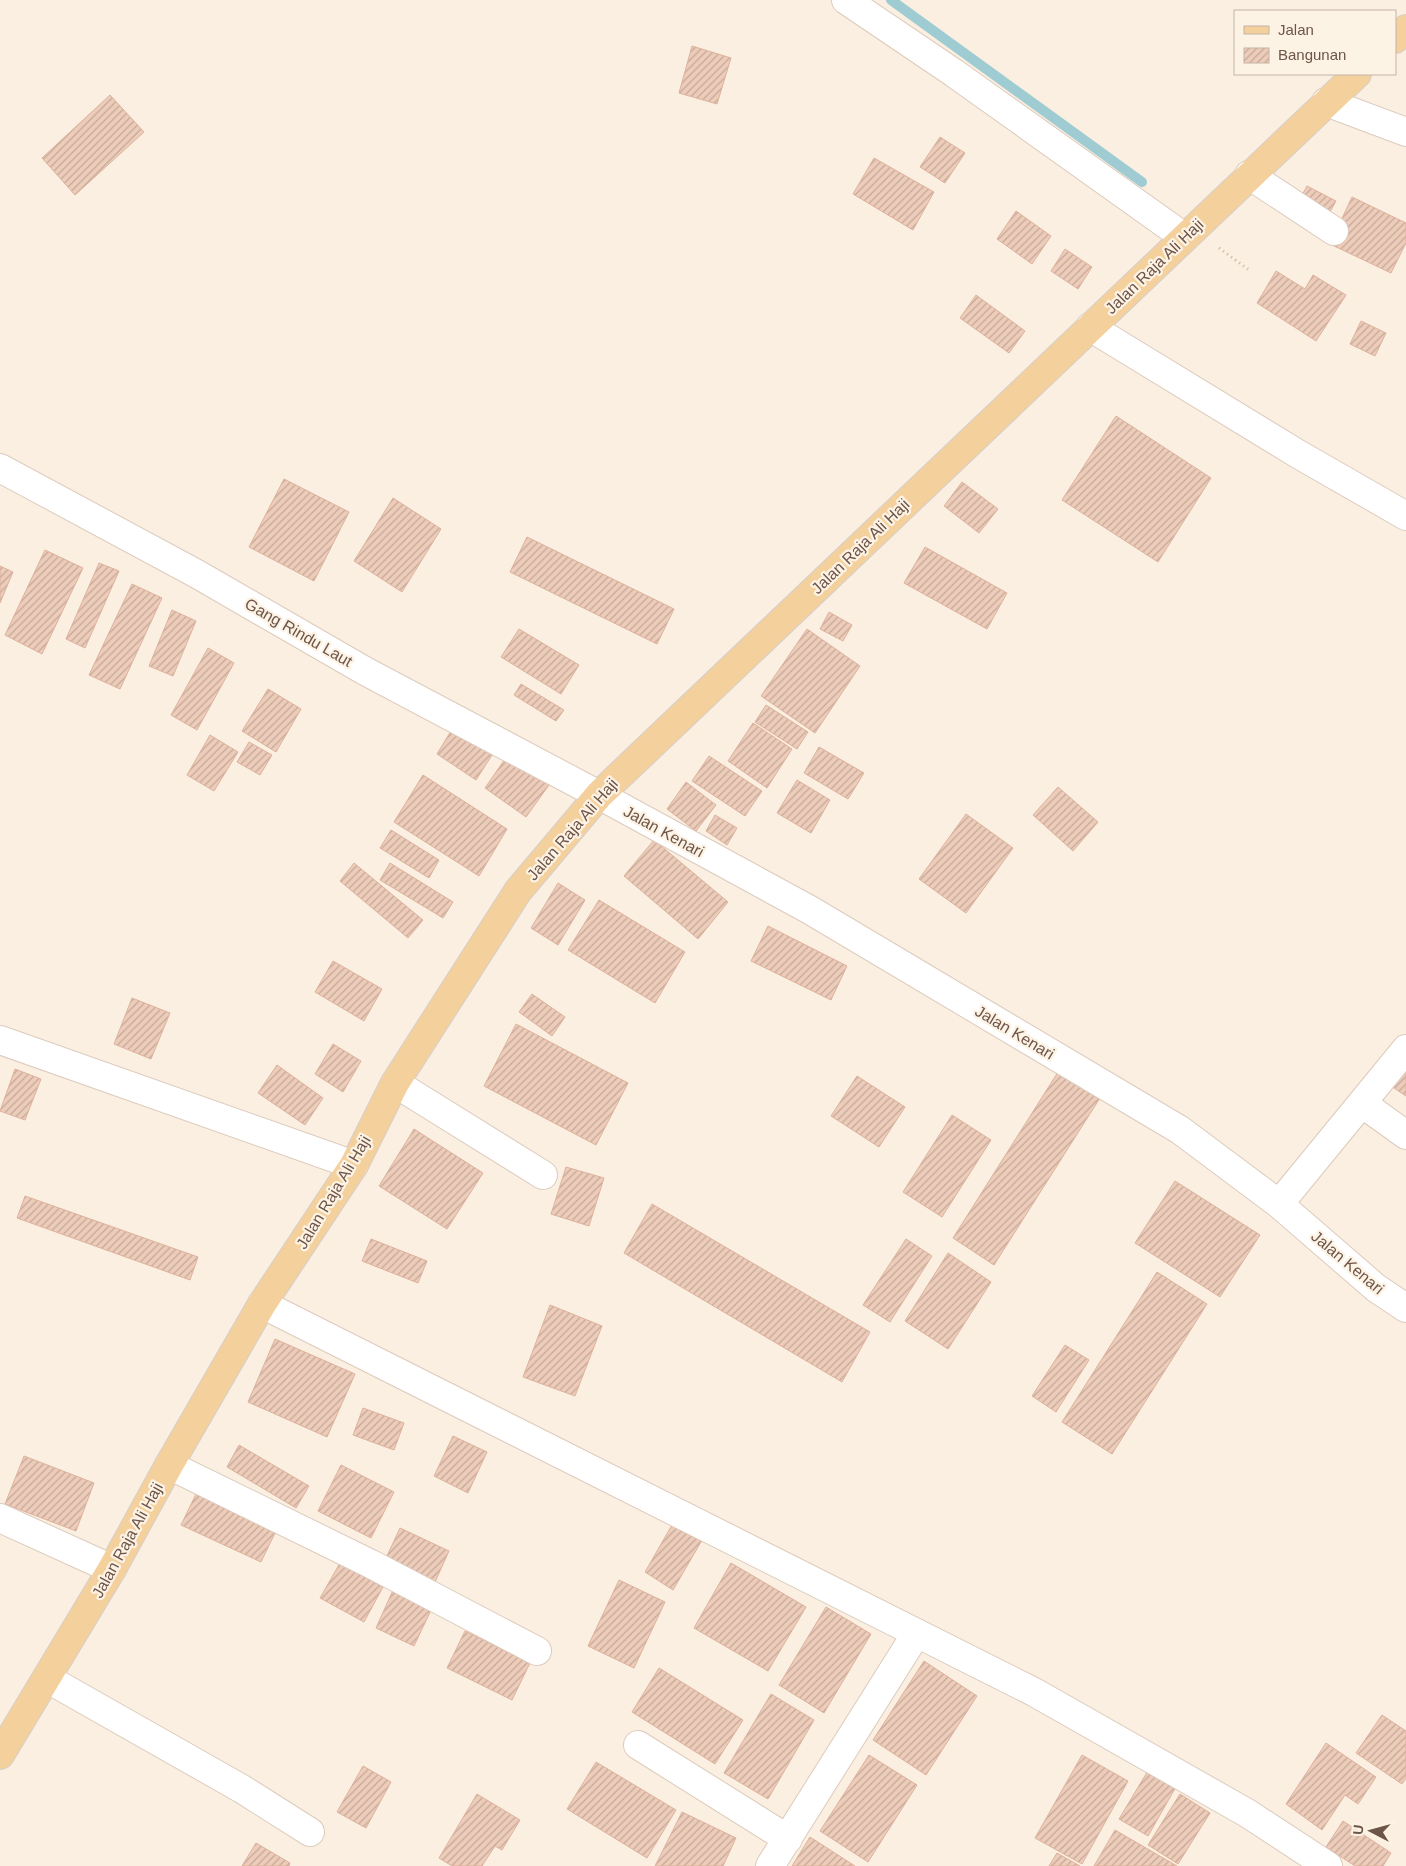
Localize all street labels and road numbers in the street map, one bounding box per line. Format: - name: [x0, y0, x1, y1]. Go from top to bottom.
- street label: Jalan Raja Ali Haji: [1102, 215, 1207, 317]
- street label: Jalan Raja Ali Haji: [808, 495, 913, 597]
- street label: Gang Rindu Laut: [242, 595, 356, 670]
- street label: Jalan Raja Ali Haji: [524, 775, 621, 884]
- street label: Jalan Kenari: [621, 802, 707, 860]
- street label: Jalan Kenari: [972, 1002, 1057, 1063]
- street label: Jalan Raja Ali Haji: [293, 1133, 374, 1252]
- street label: Jalan Kenari: [1308, 1227, 1387, 1297]
- street label: Jalan Raja Ali Haji: [89, 1480, 166, 1601]

